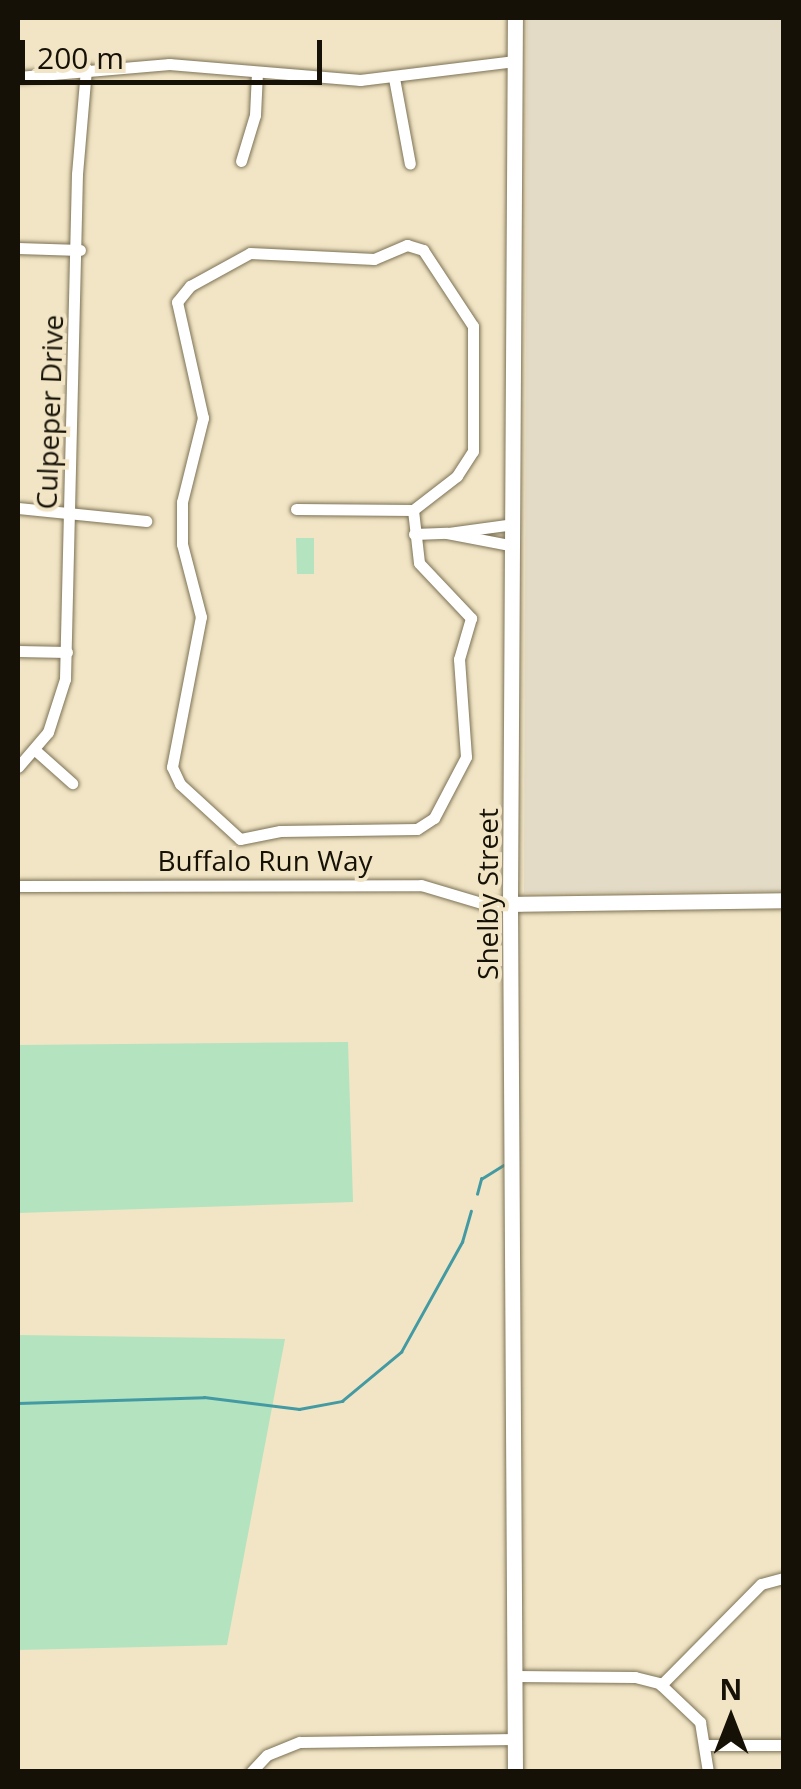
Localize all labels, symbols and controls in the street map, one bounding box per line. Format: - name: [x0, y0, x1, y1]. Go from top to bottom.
- scale bar: [25, 20, 328, 82]
- text: 200 m: [37, 37, 124, 78]
- street label: Culpeper Drive: [29, 314, 69, 510]
- street label: Shelby Street: [470, 808, 504, 980]
- street label: Buffalo Run Way: [157, 843, 373, 877]
- north arrow: [681, 1669, 781, 1769]
- text: N: [720, 1670, 742, 1708]

